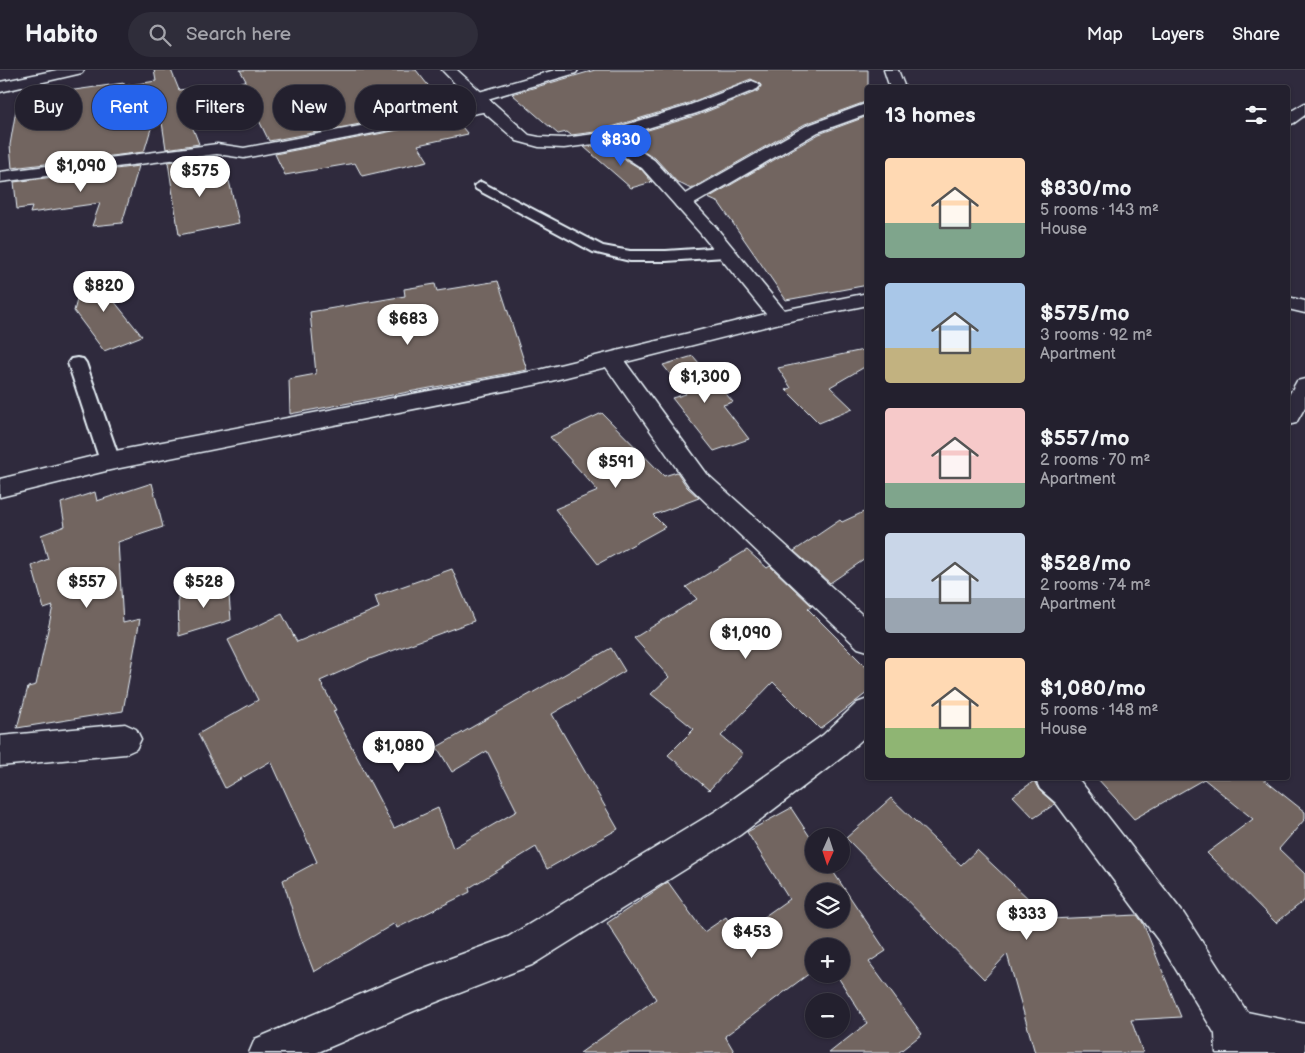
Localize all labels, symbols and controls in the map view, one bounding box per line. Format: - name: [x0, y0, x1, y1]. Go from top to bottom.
- search box: [128, 12, 478, 57]
- text: Habito: [25, 20, 98, 49]
- icon: search: [146, 21, 174, 49]
- text: Search here: [186, 23, 291, 46]
- text: Map: [1087, 24, 1123, 45]
- text: Layers: [1151, 24, 1204, 45]
- text: Share: [1232, 24, 1280, 45]
- chip: Buy: [15, 85, 82, 130]
- chip: Rent: [92, 85, 167, 130]
- chip: Filters: [177, 85, 263, 130]
- chip: New: [273, 85, 345, 130]
- chip: Apartment: [355, 85, 476, 130]
- icon: filters: [1242, 101, 1270, 129]
- text: 13 homes: [885, 103, 976, 128]
- pin: $830: [591, 124, 651, 167]
- text: $830: [601, 131, 641, 150]
- pin: $1,090: [40, 150, 122, 193]
- pin: $575: [170, 156, 230, 198]
- text: $1,090: [56, 157, 106, 176]
- text: $575: [181, 162, 219, 181]
- text: $830/mo: [1040, 176, 1132, 201]
- icon: home: [925, 178, 985, 238]
- text: 5 rooms · 143 m²: [1040, 201, 1159, 220]
- text: House: [1040, 220, 1087, 239]
- pin: $820: [74, 270, 134, 313]
- text: $820: [84, 277, 124, 296]
- text: $575/mo: [1040, 301, 1129, 326]
- icon: home: [925, 303, 985, 363]
- pin: $683: [378, 304, 438, 346]
- text: $683: [388, 310, 428, 329]
- text: 3 rooms · 92 m²: [1040, 326, 1153, 345]
- text: Apartment: [1040, 345, 1116, 364]
- pin: $1,300: [664, 362, 746, 404]
- text: $1,300: [680, 368, 730, 387]
- text: $557/mo: [1040, 426, 1129, 451]
- icon: home: [925, 428, 985, 488]
- pin: $591: [586, 446, 646, 489]
- text: 2 rooms · 70 m²: [1040, 451, 1150, 470]
- text: $591: [598, 453, 634, 472]
- text: Apartment: [1040, 470, 1116, 489]
- text: $528/mo: [1040, 551, 1131, 576]
- icon: home: [925, 553, 985, 613]
- pin: $557: [57, 566, 117, 609]
- pin: $528: [174, 566, 234, 609]
- text: $557: [68, 573, 106, 592]
- text: $528: [185, 573, 223, 592]
- text: 2 rooms · 74 m²: [1040, 576, 1151, 595]
- text: Apartment: [1040, 595, 1116, 614]
- pin: $1,090: [705, 618, 787, 660]
- text: $1,090: [721, 624, 771, 643]
- text: $1,080/mo: [1040, 676, 1146, 701]
- icon: home: [925, 678, 985, 738]
- text: 5 rooms · 148 m²: [1040, 701, 1158, 720]
- text: House: [1040, 720, 1087, 739]
- pin: $1,080: [358, 730, 440, 773]
- text: $1,080: [374, 737, 424, 756]
- north arrow: [805, 828, 850, 872]
- map controls: [805, 828, 850, 1038]
- button: layers: [805, 883, 850, 928]
- pin: $333: [997, 898, 1057, 941]
- text: $333: [1008, 905, 1046, 924]
- pin: $453: [722, 916, 782, 959]
- text: $453: [733, 923, 771, 942]
- button: +: [805, 938, 850, 983]
- button: −: [805, 993, 850, 1038]

